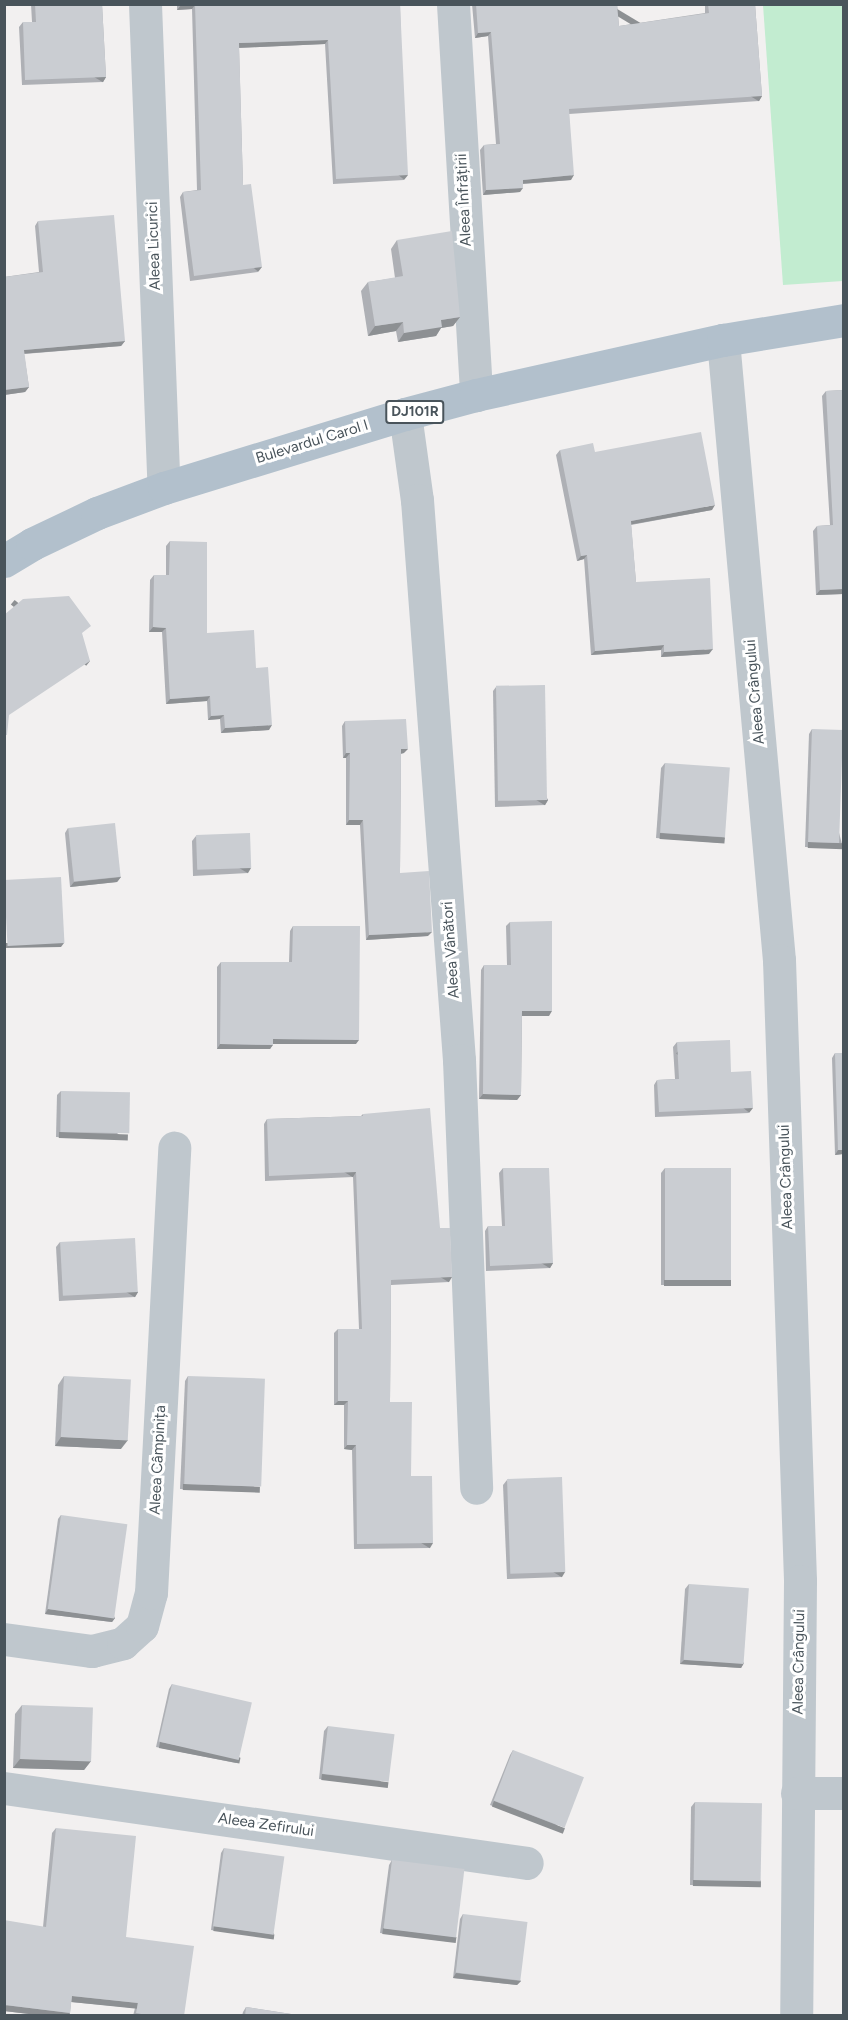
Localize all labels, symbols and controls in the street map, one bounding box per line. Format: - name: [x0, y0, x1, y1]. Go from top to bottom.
- street label: Aleea Înfrățirii: [453, 153, 475, 247]
- street label: Aleea Licurici: [143, 201, 165, 291]
- road number: DJ101R: [385, 401, 445, 423]
- street label: Bulevardul Carol I: [254, 416, 370, 468]
- street label: Aleea Crângului: [741, 639, 769, 745]
- street label: Aleea Vânători: [439, 901, 463, 999]
- street label: Aleea Crângului: [775, 1124, 797, 1230]
- street label: Aleea Câmpinița: [146, 1405, 170, 1515]
- street label: Aleea Crângului: [789, 1609, 809, 1715]
- street label: Aleea Zefirului: [217, 1809, 315, 1841]

